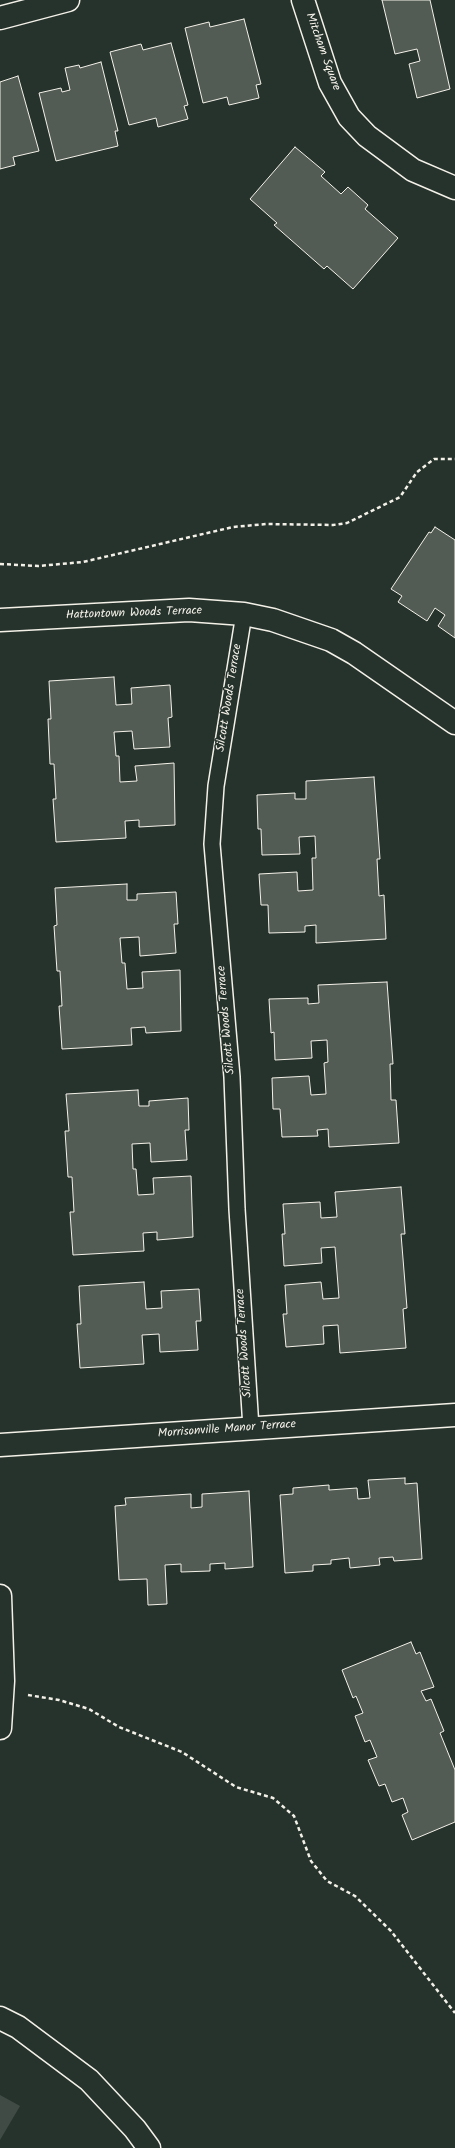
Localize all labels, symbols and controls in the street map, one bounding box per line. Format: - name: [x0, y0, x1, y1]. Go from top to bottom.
- street label: Mitcham Square: [301, 11, 343, 93]
- street label: Hattontown Woods Terrace: [66, 604, 202, 624]
- street label: Silcott Woods Terrace: [214, 643, 246, 753]
- street label: Silcott Woods Terrace: [215, 965, 239, 1075]
- street label: Silcott Woods Terrace: [234, 1288, 256, 1398]
- street label: Morrisonville Manor Terrace: [157, 1418, 297, 1442]

